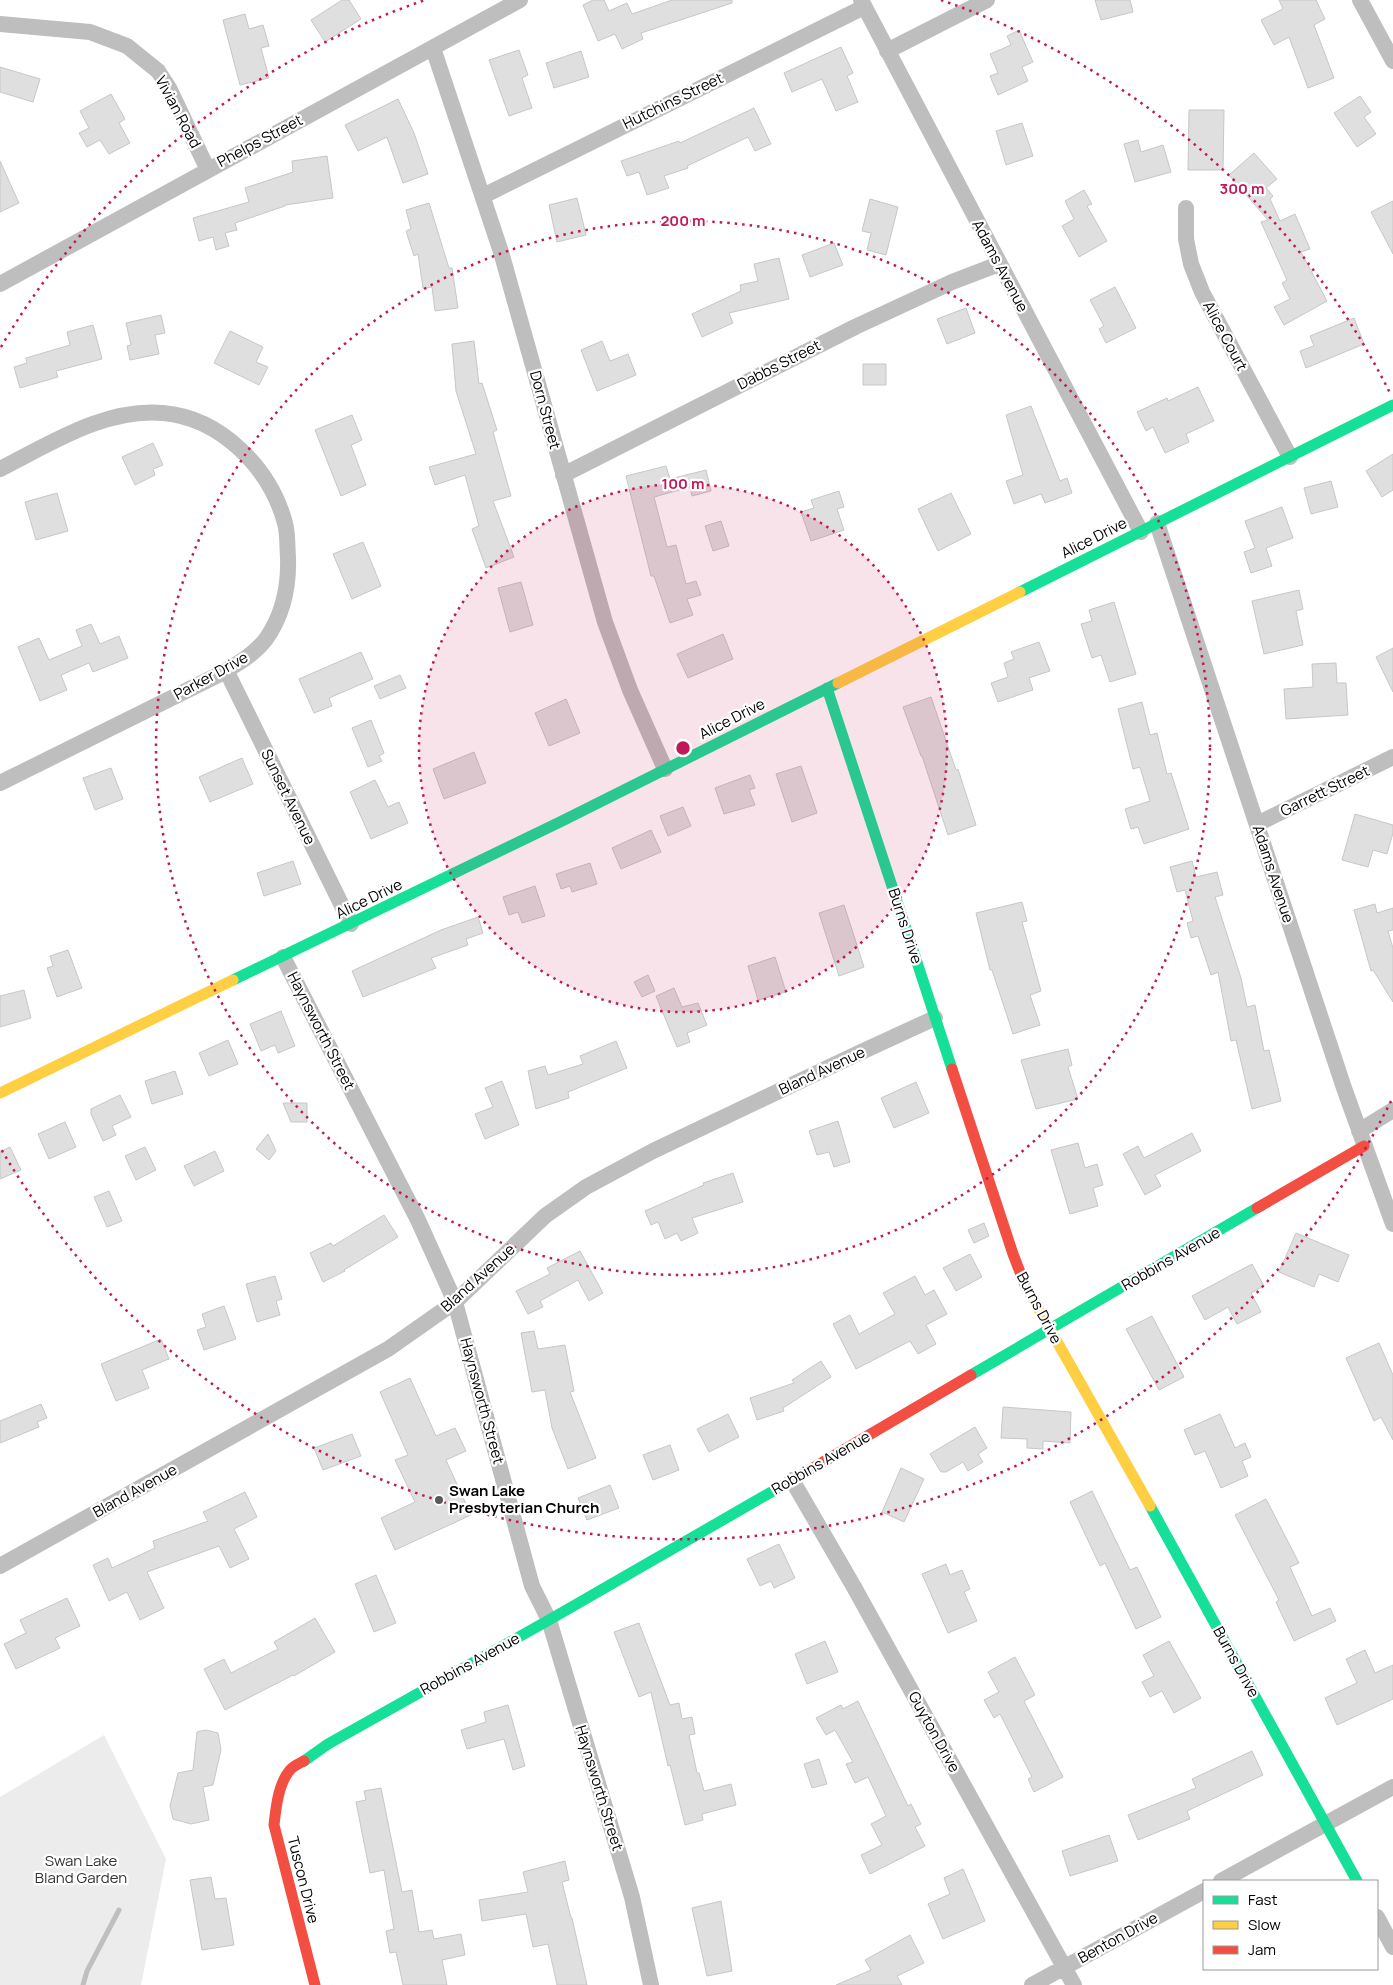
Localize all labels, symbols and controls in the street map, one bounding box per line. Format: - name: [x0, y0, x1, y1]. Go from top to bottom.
- street label: Hutchins Street: [619, 67, 727, 134]
- street label: Vivian Road: [151, 72, 206, 152]
- street label: Phelps Street: [213, 109, 306, 172]
- text: 300 m: [1220, 178, 1264, 199]
- text: 200 m: [660, 210, 706, 231]
- street label: Adams Avenue: [967, 216, 1034, 316]
- street label: Alice Court: [1198, 297, 1253, 374]
- street label: Dabbs Street: [733, 335, 824, 395]
- street label: Dorn Street: [525, 368, 566, 451]
- text: 100 m: [662, 473, 704, 494]
- street label: Alice Drive: [1057, 512, 1131, 563]
- street label: Parker Drive: [170, 646, 252, 705]
- street label: Alice Drive: [695, 693, 769, 744]
- centre of rings: [674, 739, 692, 757]
- street label: Sunset Avenue: [256, 745, 321, 848]
- street label: Garrett Street: [1277, 760, 1373, 821]
- street label: Adams Avenue: [1248, 822, 1299, 926]
- street label: Alice Drive: [332, 873, 406, 924]
- street label: Burns Drive: [883, 885, 928, 967]
- street label: Haynsworth Street: [283, 968, 360, 1093]
- street label: Bland Avenue: [775, 1041, 869, 1100]
- street label: Robbins Avenue: [1118, 1222, 1224, 1295]
- street label: Bland Avenue: [436, 1239, 519, 1317]
- street label: Burns Drive: [1012, 1268, 1067, 1347]
- street label: Haynsworth Street: [456, 1335, 509, 1466]
- street label: Robbins Avenue: [768, 1426, 874, 1499]
- street label: Bland Avenue: [89, 1459, 181, 1522]
- place label: Swan Lake Presbyterian Church: [449, 1480, 599, 1518]
- marker: Swan Lake Presbyterian Church: [433, 1494, 445, 1506]
- street label: Burns Drive: [1208, 1622, 1265, 1701]
- street label: Robbins Avenue: [416, 1627, 523, 1700]
- street label: Guyton Drive: [904, 1688, 965, 1776]
- street label: Haynsworth Street: [570, 1723, 629, 1853]
- street label: Tuscon Drive: [283, 1834, 324, 1926]
- park label: Swan Lake Bland Garden: [35, 1850, 127, 1888]
- legend: [1203, 1880, 1378, 1970]
- text: Fast: [1248, 1889, 1277, 1910]
- street label: Benton Drive: [1074, 1907, 1162, 1968]
- text: Slow: [1248, 1914, 1281, 1935]
- text: Jam: [1248, 1939, 1276, 1960]

